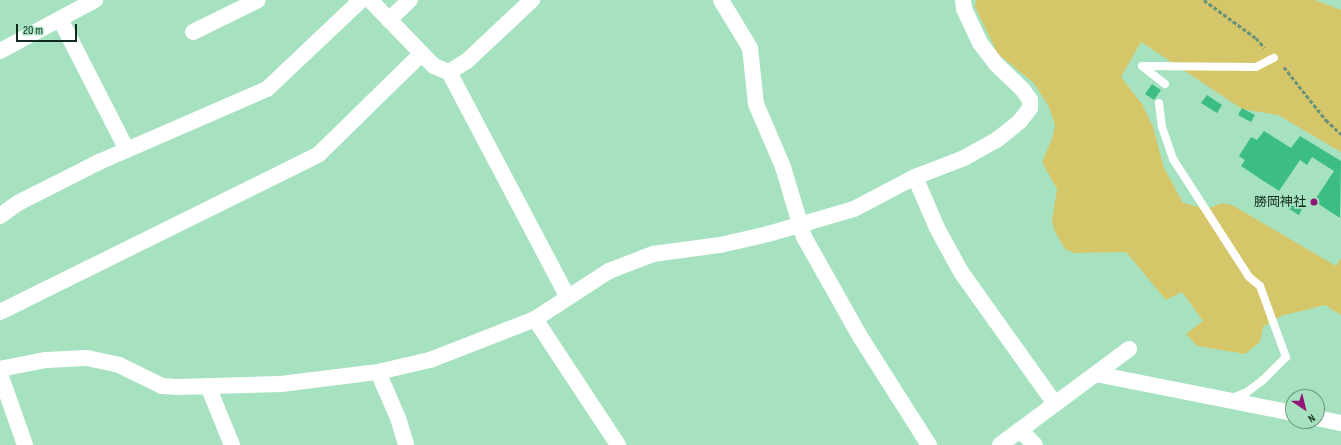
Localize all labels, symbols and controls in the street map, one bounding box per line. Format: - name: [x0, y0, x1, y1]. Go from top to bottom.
- scale bar: [18, 16, 79, 42]
- text: 20 m: [23, 23, 43, 38]
- place label: 勝岡神社: [1254, 194, 1306, 210]
- marker: 勝岡神社: [1309, 197, 1319, 207]
- north arrow: [1285, 389, 1325, 429]
- text: N: [1305, 411, 1318, 425]

